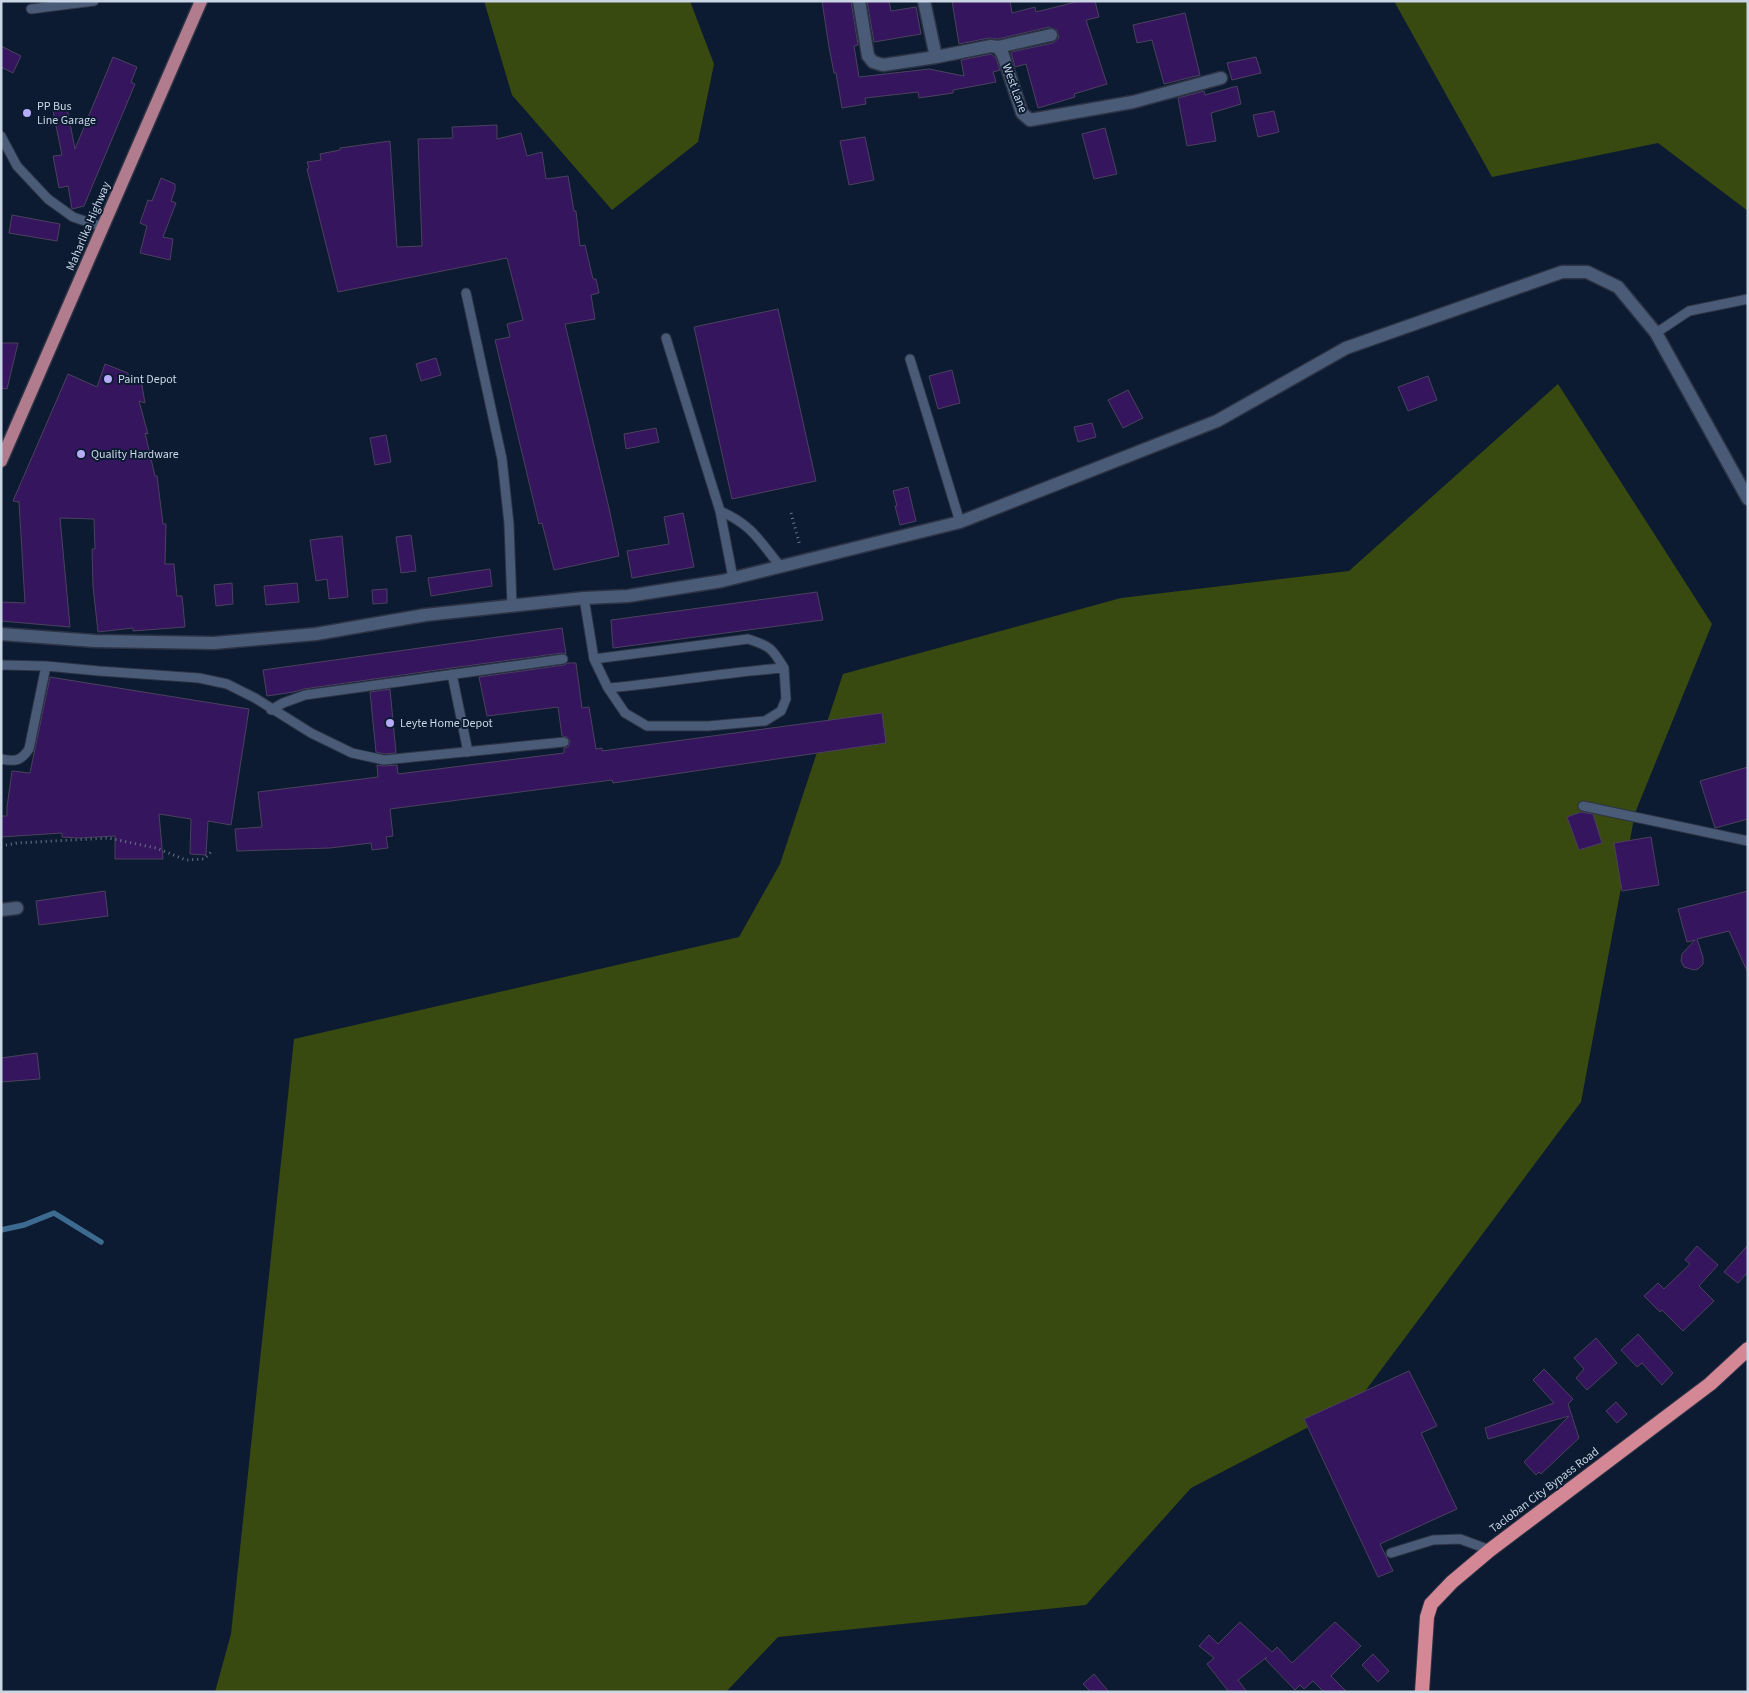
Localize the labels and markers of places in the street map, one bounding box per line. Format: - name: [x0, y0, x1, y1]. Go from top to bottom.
- place label: PP Bus Line Garage: [37, 98, 96, 129]
- marker: PP Bus Line Garage: [21, 107, 33, 119]
- place label: Paint Depot: [118, 371, 177, 388]
- marker: Paint Depot: [102, 373, 114, 385]
- place label: Quality Hardware: [91, 446, 179, 463]
- marker: Quality Hardware: [75, 448, 87, 460]
- place label: Leyte Home Depot: [400, 715, 493, 732]
- marker: Leyte Home Depot: [384, 717, 396, 729]

